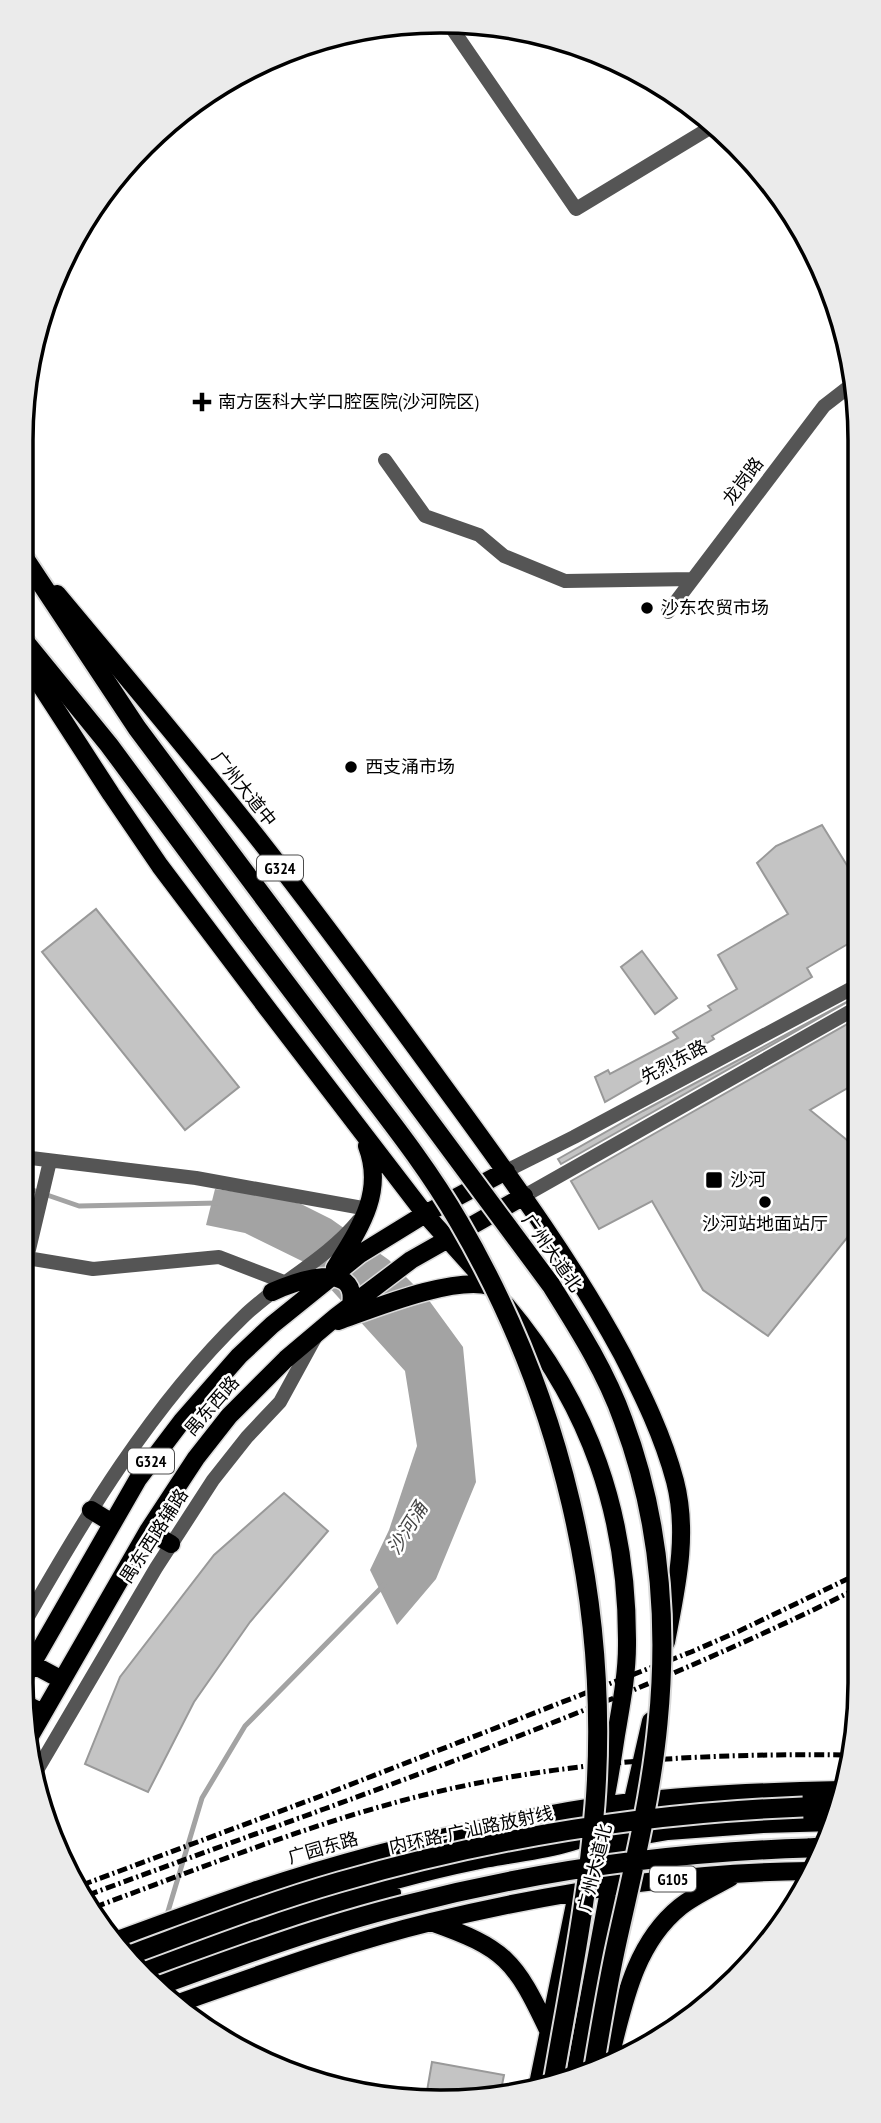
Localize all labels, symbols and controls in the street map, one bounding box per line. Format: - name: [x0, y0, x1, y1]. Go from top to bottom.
- place label: 南方医科大学口腔医院(沙河院区): [218, 390, 479, 413]
- marker: 南方医科大学口腔医院(沙河院区): [192, 392, 212, 412]
- street label: 龙岗路: [717, 452, 768, 509]
- place label: 沙东农贸市场: [661, 596, 769, 619]
- marker: 沙东农贸市场: [639, 600, 655, 616]
- street label: 广州大道中: [207, 746, 282, 831]
- place label: 西支涌市场: [365, 755, 455, 778]
- marker: 西支涌市场: [343, 759, 359, 775]
- road number: G324: [257, 856, 303, 880]
- street label: 先烈东路: [637, 1035, 711, 1089]
- place label: 沙河: [730, 1168, 766, 1191]
- marker: 沙河: [704, 1170, 724, 1190]
- marker: 沙河站地面站厅: [757, 1194, 773, 1210]
- street label: 广州大道北: [517, 1209, 588, 1296]
- place label: 沙河站地面站厅: [702, 1212, 828, 1235]
- street label: 禺东西路: [179, 1371, 244, 1440]
- road number: G324: [128, 1448, 174, 1474]
- street label: 禺东西路辅路: [115, 1484, 193, 1587]
- water label: 沙河涌: [382, 1496, 433, 1559]
- street label: 内环路-广汕路放射线: [387, 1801, 555, 1858]
- street label: 广州大道北: [572, 1821, 617, 1914]
- street label: 广园东路: [285, 1827, 361, 1868]
- road number: G105: [650, 1867, 696, 1892]

